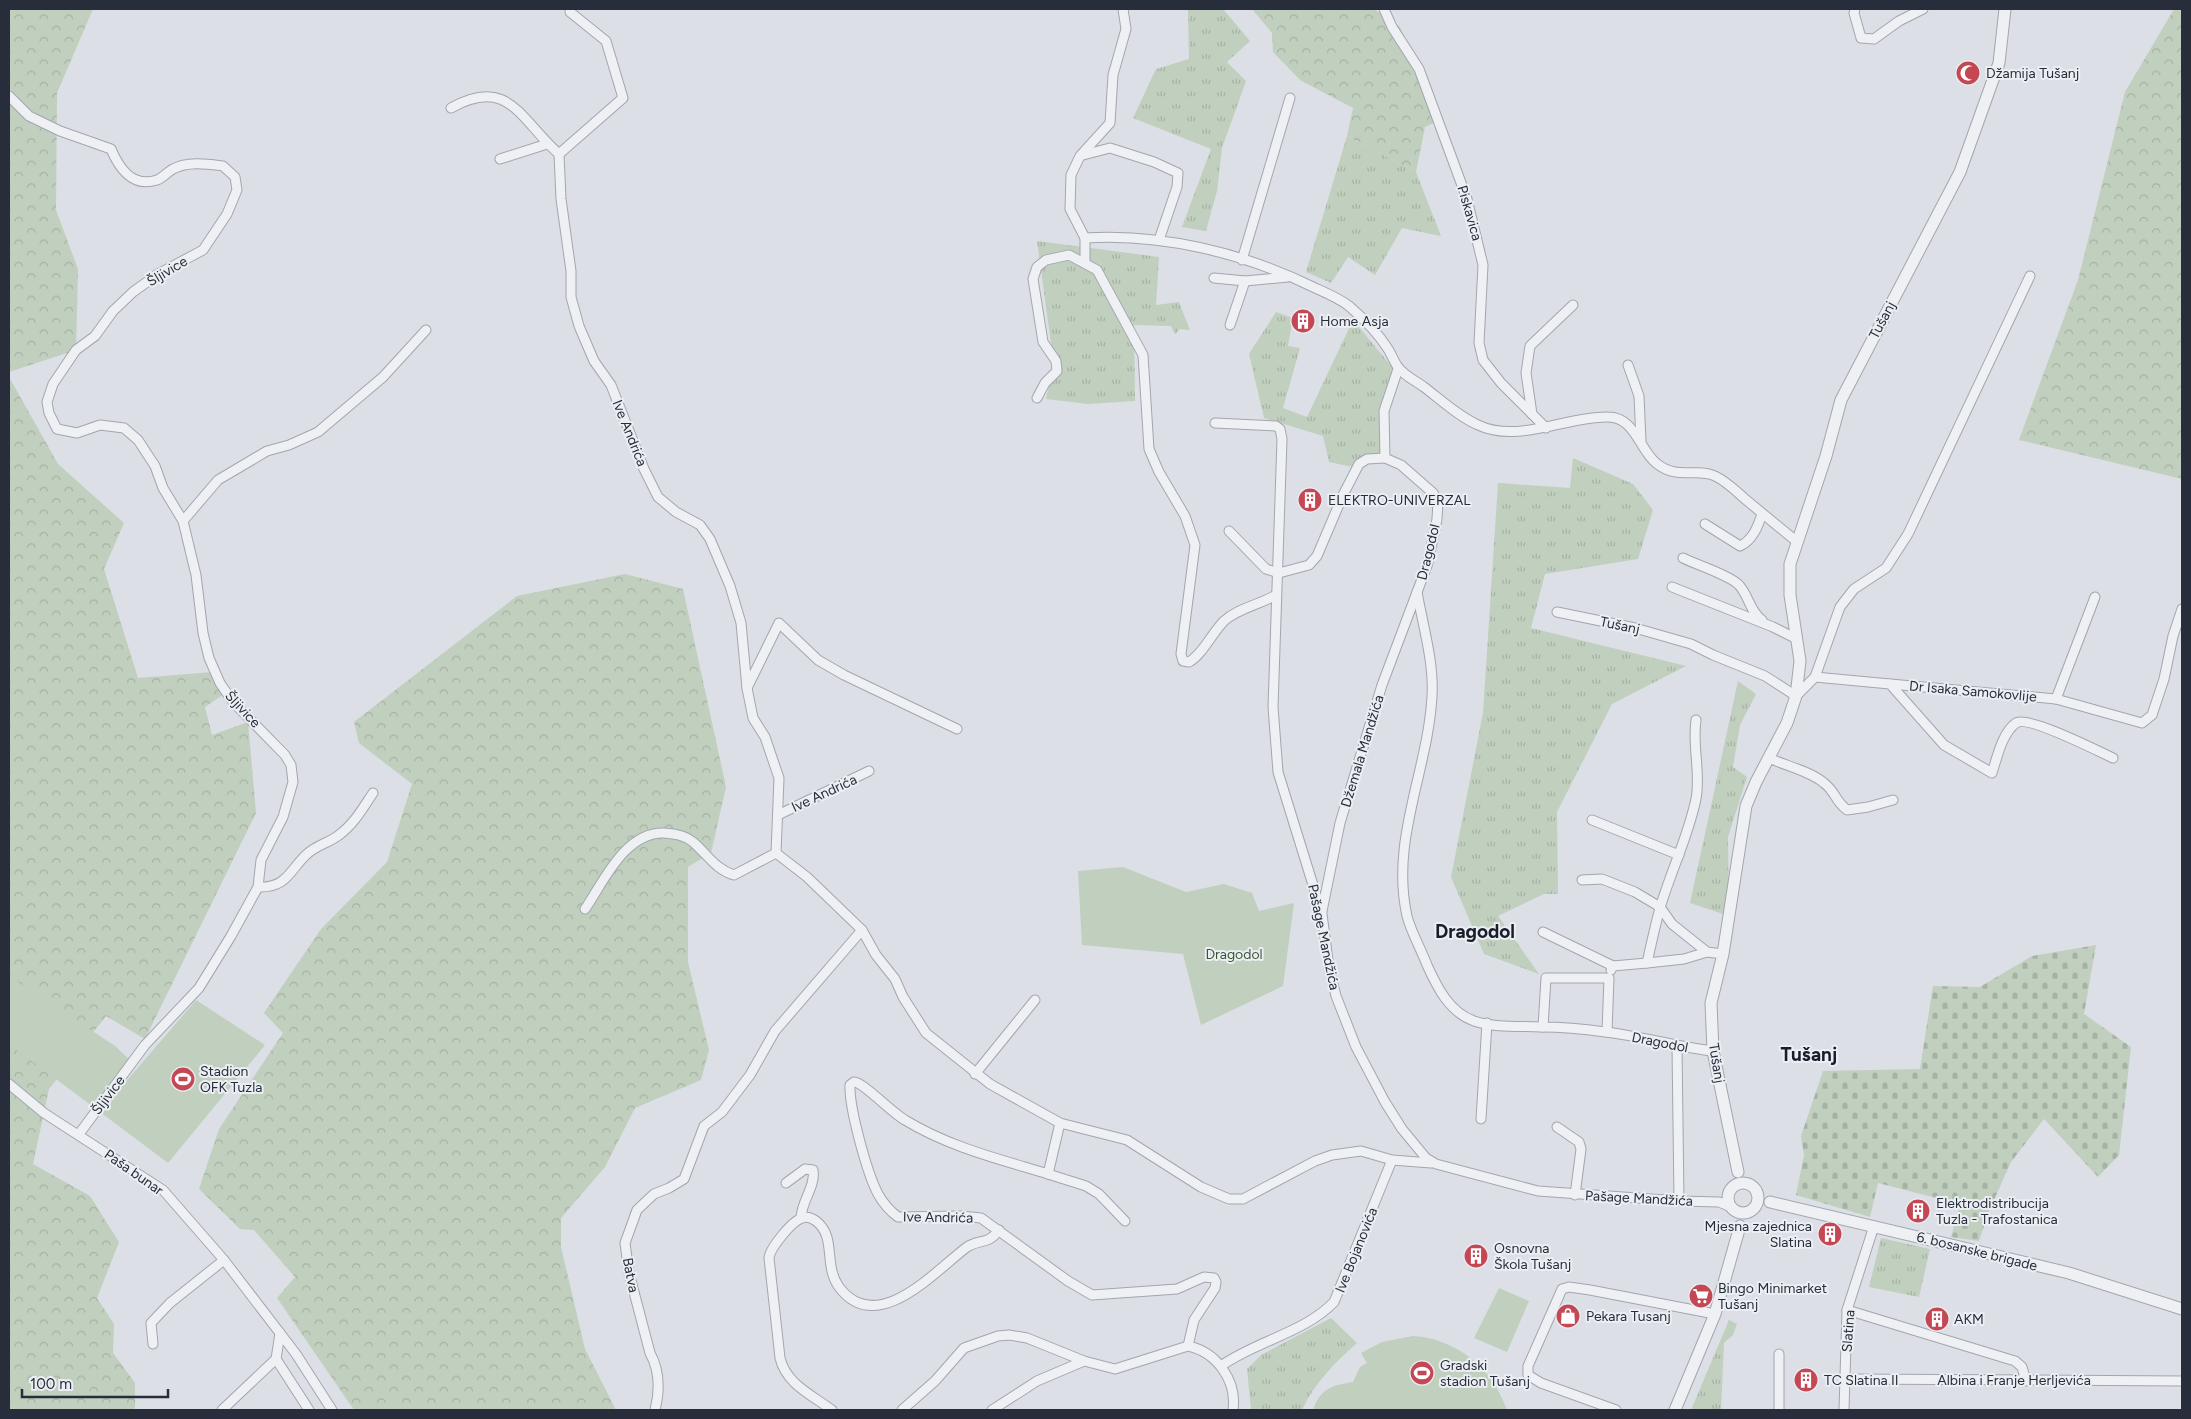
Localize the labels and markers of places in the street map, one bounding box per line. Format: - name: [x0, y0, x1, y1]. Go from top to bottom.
- mosque icon: Džamija Tušanj: [1955, 60, 1981, 86]
- place label: Džamija Tušanj: [1986, 65, 2079, 82]
- building icon: Home Asja: [1290, 308, 1316, 334]
- place label: Home Asja: [1320, 313, 1389, 330]
- building icon: ELEKTRO-UNIVERZAL: [1297, 487, 1323, 513]
- place label: ELEKTRO-UNIVERZAL: [1328, 492, 1471, 509]
- place label: Stadion OFK Tuzla: [200, 1063, 262, 1096]
- sports icon: Stadion OFK Tuzla: [170, 1066, 196, 1092]
- place label: Elektrodistribucija Tuzla - Trafostanica: [1936, 1195, 2058, 1228]
- building icon: Elektrodistribucija Tuzla - Trafostanica: [1905, 1198, 1931, 1224]
- place label: Mjesna zajednica Slatina: [1704, 1218, 1812, 1251]
- building icon: Mjesna zajednica Slatina: [1817, 1221, 1843, 1247]
- place label: Osnovna Škola Tušanj: [1494, 1240, 1571, 1273]
- building icon: Osnovna Škola Tušanj: [1463, 1243, 1489, 1269]
- place label: Bingo Minimarket Tušanj: [1718, 1280, 1827, 1313]
- supermarket icon: Bingo Minimarket Tušanj: [1688, 1283, 1714, 1309]
- shop icon: Pekara Tusanj: [1555, 1303, 1581, 1329]
- building icon: AKM: [1924, 1306, 1950, 1332]
- place label: Pekara Tusanj: [1586, 1308, 1671, 1325]
- place label: AKM: [1954, 1311, 1984, 1328]
- place label: Gradski stadion Tušanj: [1440, 1357, 1530, 1390]
- sports icon: Gradski stadion Tušanj: [1409, 1360, 1435, 1386]
- building icon: TC Slatina II: [1793, 1367, 1819, 1393]
- place label: TC Slatina II: [1824, 1372, 1899, 1389]

